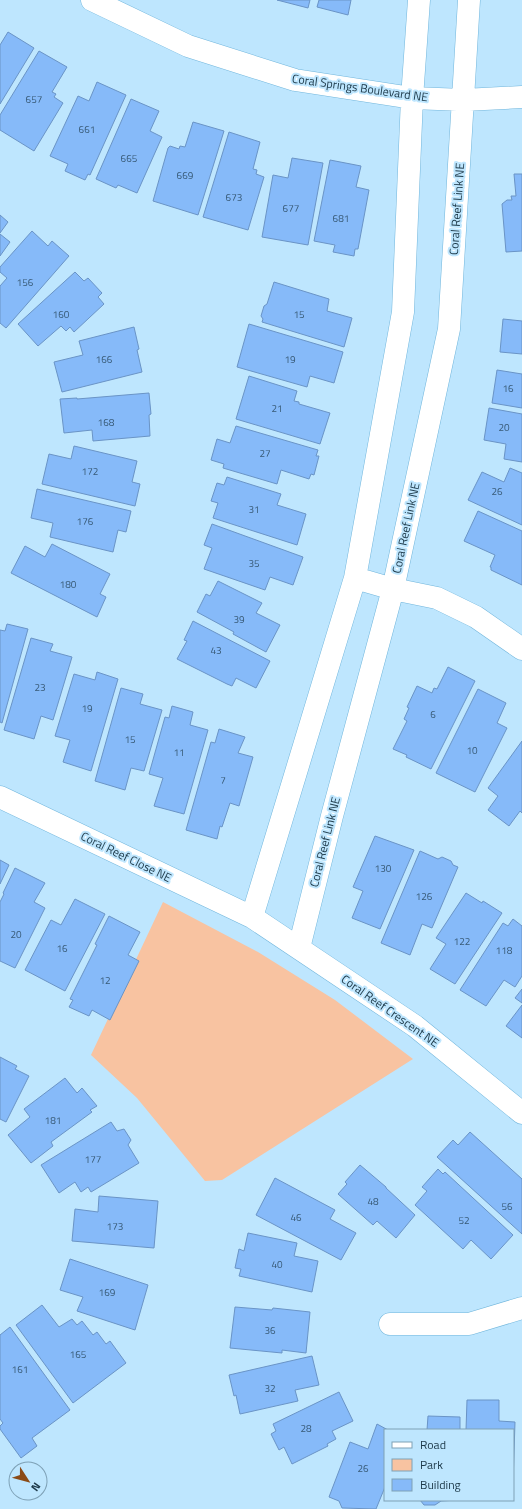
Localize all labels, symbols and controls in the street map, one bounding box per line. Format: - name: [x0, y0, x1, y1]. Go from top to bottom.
- street label: Coral Springs Boulevard NE: [291, 69, 430, 106]
- house number: 657: [26, 92, 42, 107]
- house number: 661: [79, 122, 95, 137]
- house number: 665: [121, 151, 138, 166]
- street label: Coral Reef Link NE: [444, 162, 469, 256]
- house number: 669: [177, 168, 194, 183]
- house number: 673: [226, 190, 242, 205]
- house number: 677: [283, 201, 299, 216]
- house number: 681: [333, 211, 349, 226]
- house number: 156: [17, 275, 34, 290]
- house number: 160: [53, 307, 70, 322]
- house number: 15: [293, 307, 305, 322]
- house number: 166: [96, 352, 113, 367]
- house number: 19: [284, 352, 296, 367]
- house number: 16: [502, 381, 514, 396]
- house number: 21: [271, 401, 283, 416]
- house number: 168: [98, 415, 115, 430]
- house number: 20: [498, 420, 510, 435]
- house number: 27: [259, 446, 271, 461]
- house number: 172: [82, 464, 98, 479]
- street label: Coral Reef Link NE: [387, 480, 424, 575]
- house number: 26: [491, 484, 503, 499]
- house number: 31: [248, 502, 260, 517]
- house number: 176: [77, 514, 94, 529]
- house number: 35: [248, 556, 260, 571]
- house number: 180: [60, 577, 77, 592]
- house number: 39: [233, 612, 245, 627]
- house number: 43: [210, 643, 222, 658]
- house number: 23: [34, 680, 46, 695]
- house number: 19: [81, 701, 93, 716]
- house number: 6: [430, 707, 436, 722]
- house number: 15: [124, 732, 136, 747]
- house number: 10: [466, 743, 478, 758]
- house number: 11: [173, 745, 185, 760]
- house number: 7: [220, 773, 226, 788]
- street label: Coral Reef Link NE: [304, 794, 345, 889]
- street label: Coral Reef Close NE: [78, 826, 175, 887]
- house number: 130: [375, 861, 392, 876]
- house number: 126: [416, 889, 433, 904]
- house number: 20: [10, 927, 22, 942]
- house number: 122: [454, 934, 470, 949]
- house number: 16: [56, 941, 68, 956]
- house number: 118: [496, 943, 513, 958]
- street label: Coral Reef Crescent NE: [337, 970, 443, 1052]
- house number: 12: [99, 973, 111, 988]
- house number: 181: [45, 1113, 61, 1128]
- house number: 177: [85, 1152, 101, 1167]
- house number: 48: [367, 1194, 379, 1209]
- house number: 56: [501, 1199, 513, 1214]
- house number: 46: [290, 1210, 302, 1225]
- house number: 52: [458, 1213, 470, 1228]
- house number: 173: [107, 1219, 123, 1234]
- house number: 40: [271, 1257, 283, 1272]
- house number: 169: [99, 1285, 116, 1300]
- house number: 36: [264, 1323, 276, 1338]
- house number: 165: [70, 1347, 87, 1362]
- house number: 161: [12, 1362, 28, 1377]
- house number: 32: [264, 1381, 276, 1396]
- house number: 28: [300, 1421, 312, 1436]
- legend: [384, 1429, 514, 1501]
- text: Road: [420, 1435, 446, 1454]
- text: Park: [420, 1455, 443, 1474]
- north arrow: [8, 1461, 48, 1501]
- house number: 26: [357, 1461, 369, 1476]
- text: Building: [420, 1475, 461, 1494]
- text: N: [27, 1479, 45, 1495]

